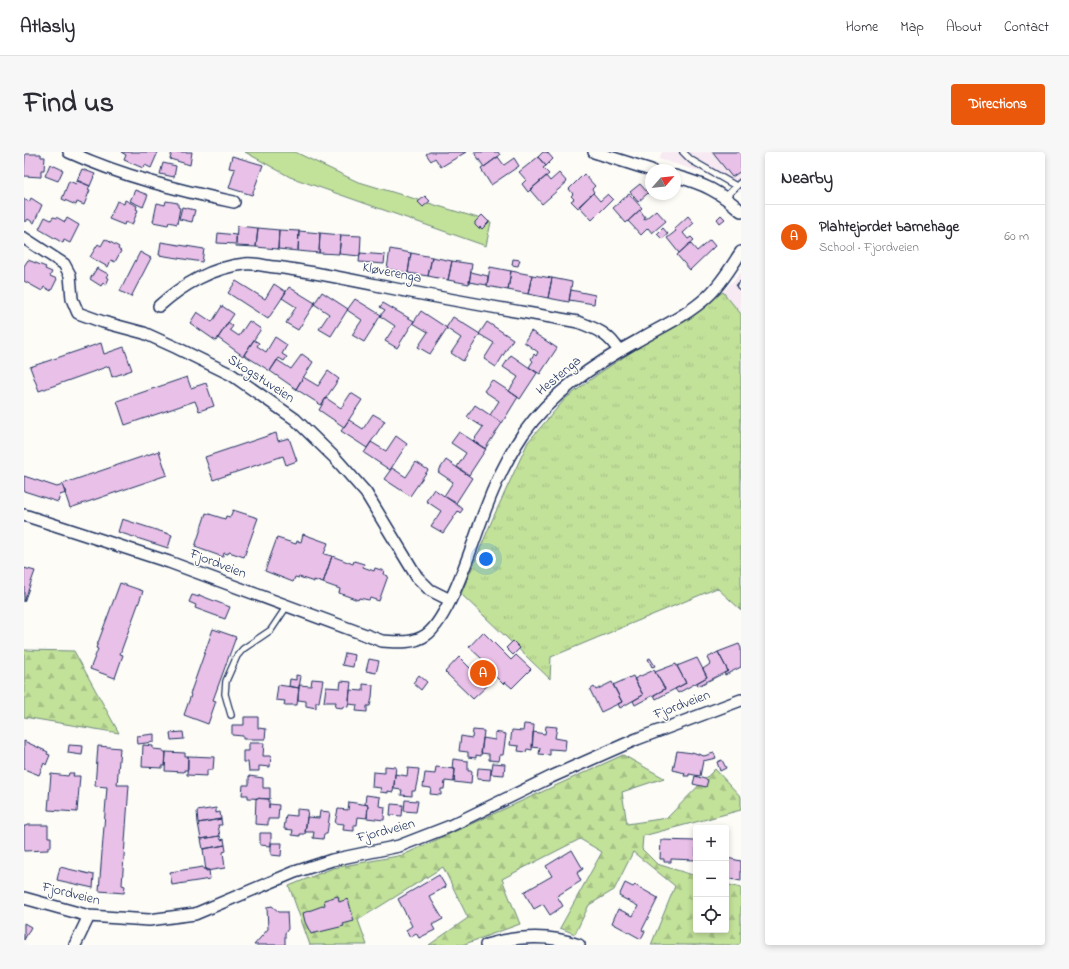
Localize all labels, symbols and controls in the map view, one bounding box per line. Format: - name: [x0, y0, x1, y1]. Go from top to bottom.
- text: Atlasly: [20, 14, 75, 41]
- text: Home: [846, 17, 878, 38]
- text: Map: [900, 17, 924, 38]
- text: About: [946, 17, 982, 38]
- text: Contact: [1004, 17, 1049, 38]
- text: Find us: [24, 84, 114, 125]
- button: Directions: [951, 84, 1045, 125]
- north arrow: [645, 164, 681, 200]
- text: Nearby: [781, 166, 833, 191]
- text: Plahtejordet barnehage: [819, 216, 959, 238]
- text: A: [790, 227, 798, 246]
- text: 60 m: [1004, 227, 1029, 246]
- text: School · Fjordveien: [819, 238, 919, 257]
- street label: Kløverenga: [360, 257, 423, 290]
- street label: Skogstuveien: [223, 349, 299, 409]
- street label: Hestenga: [532, 351, 587, 402]
- street label: Fjordveien: [186, 543, 249, 584]
- your location: [476, 549, 496, 569]
- pin: A: [470, 658, 496, 688]
- street label: Fjordveien: [650, 685, 713, 726]
- street label: Fjordveien: [354, 813, 417, 849]
- map controls: [693, 825, 729, 933]
- button: +: [693, 825, 729, 861]
- button: −: [693, 861, 729, 897]
- street label: Fjordveien: [39, 876, 102, 911]
- button: locate: [693, 897, 729, 933]

